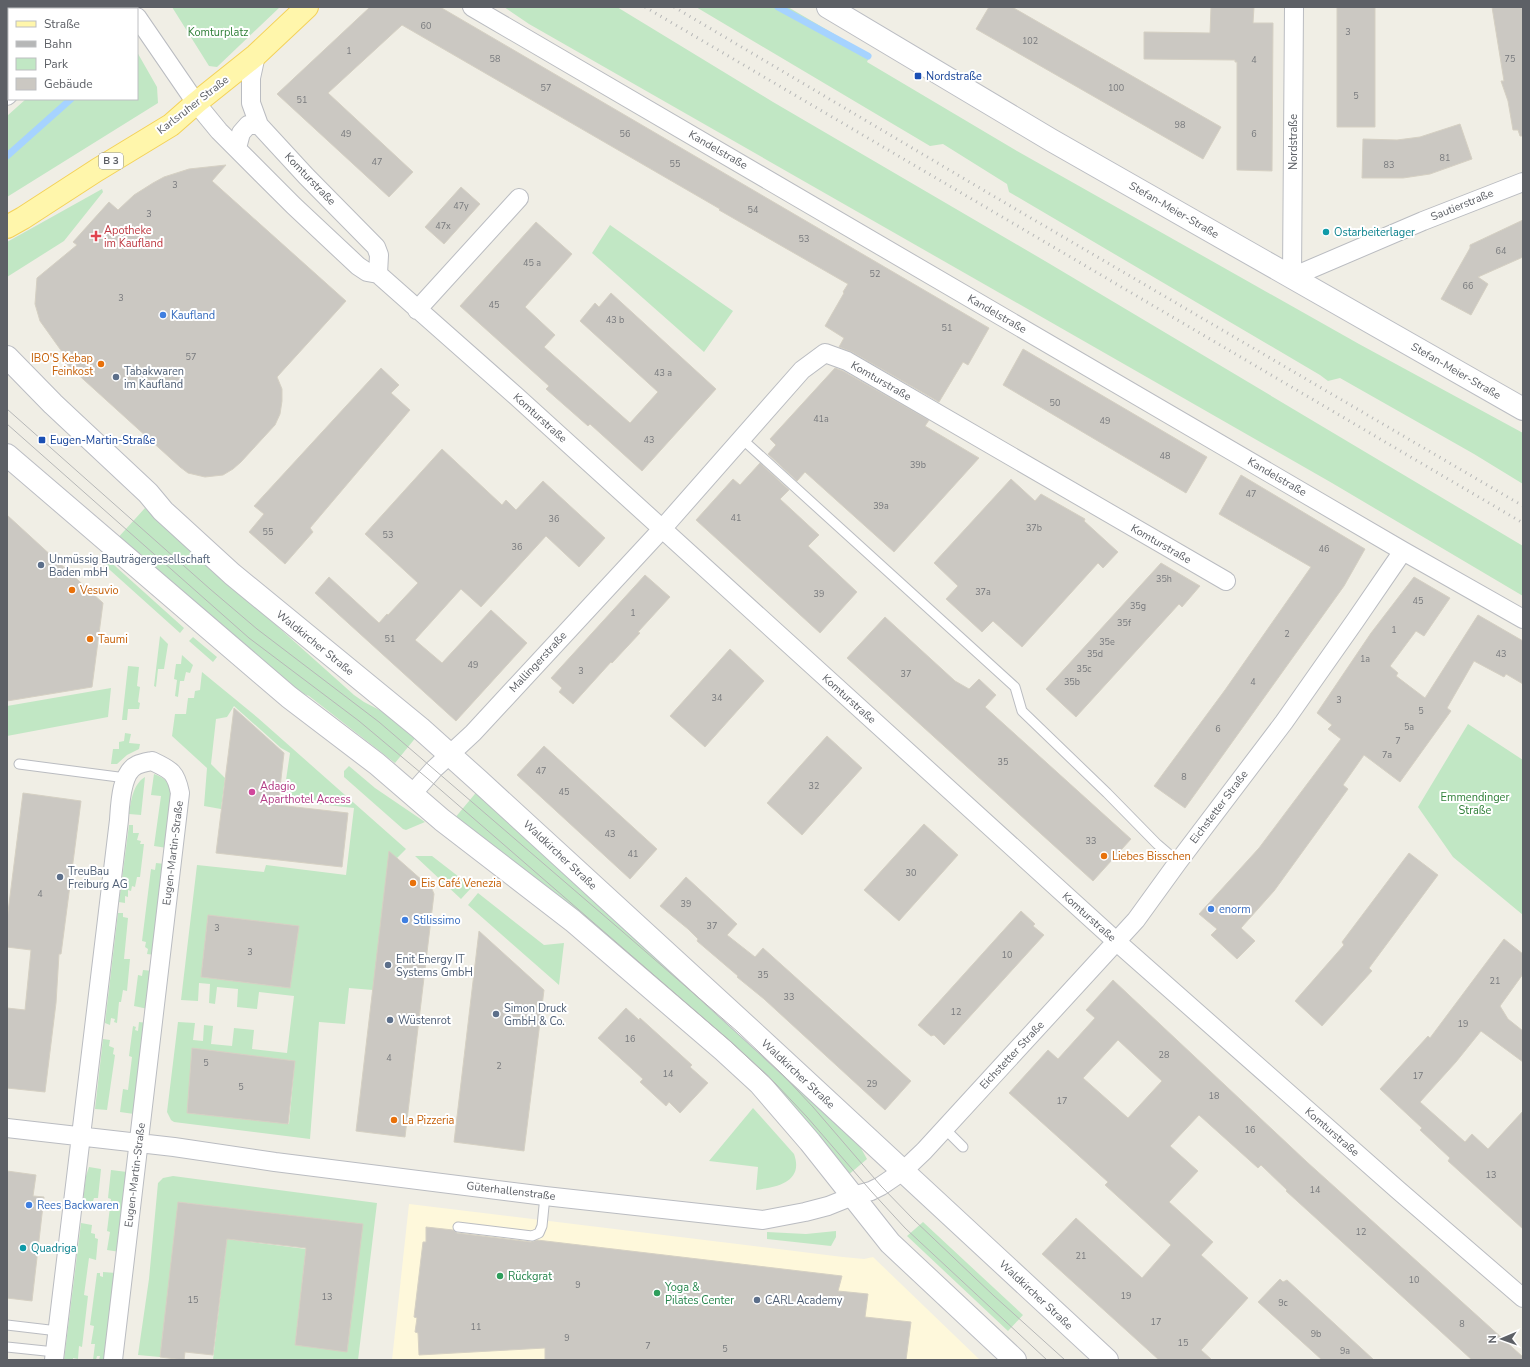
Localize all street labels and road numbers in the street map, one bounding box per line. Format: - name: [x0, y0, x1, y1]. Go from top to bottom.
- street label: Karlsruher Straße: [154, 72, 232, 138]
- street label: Nordstraße: [1286, 114, 1301, 170]
- street label: Kandelstraße: [686, 127, 750, 173]
- street label: Komturstraße: [281, 149, 339, 209]
- road number: B 3: [99, 153, 123, 169]
- street label: Stefan-Meier-Straße: [1126, 178, 1222, 242]
- street label: Sautierstraße: [1428, 186, 1496, 224]
- street label: Kandelstraße: [965, 291, 1029, 337]
- street label: Stefan-Meier-Straße: [1408, 339, 1504, 403]
- street label: Komturstraße: [848, 358, 914, 404]
- street label: Komturstraße: [510, 390, 570, 446]
- street label: Kandelstraße: [1245, 454, 1309, 500]
- street label: Komturstraße: [1128, 521, 1194, 567]
- street label: Waldkircher Straße: [273, 607, 357, 679]
- street label: Mallingerstraße: [506, 628, 570, 696]
- street label: Komturstraße: [819, 671, 879, 727]
- street label: Eichstetter Straße: [1186, 767, 1252, 847]
- street label: Eugen-Martin-Straße: [159, 800, 187, 906]
- street label: Waldkircher Straße: [520, 817, 600, 893]
- street label: Komturstraße: [1059, 889, 1119, 945]
- street label: Eichstetter Straße: [976, 1018, 1048, 1092]
- street label: Waldkircher Straße: [758, 1036, 838, 1112]
- street label: Komturstraße: [1302, 1104, 1363, 1160]
- street label: Eugen-Martin-Straße: [121, 1122, 149, 1228]
- street label: Güterhallenstraße: [466, 1178, 557, 1204]
- street label: Waldkircher Straße: [996, 1257, 1076, 1333]

